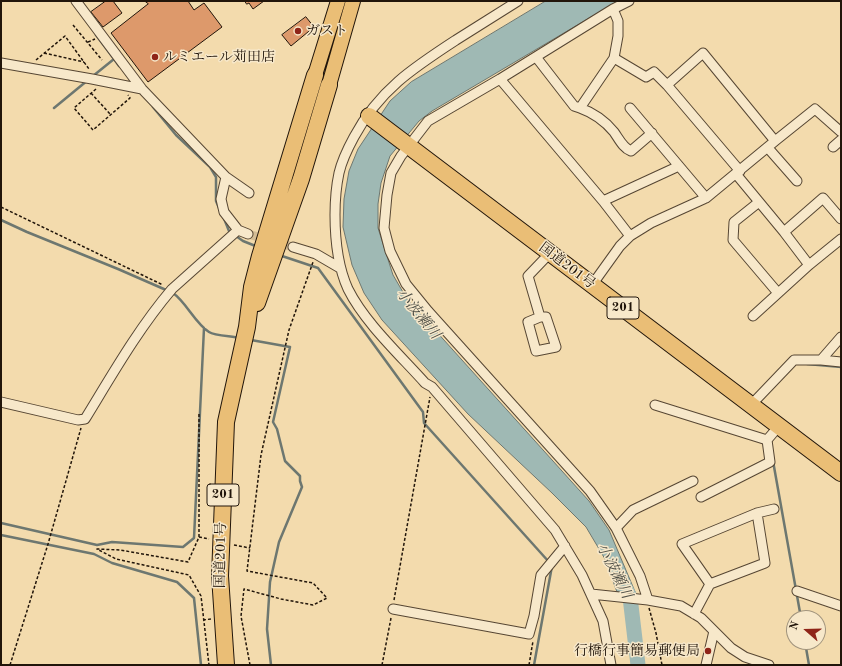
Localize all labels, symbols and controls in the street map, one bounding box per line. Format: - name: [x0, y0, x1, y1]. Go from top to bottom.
- place label: ガスト: [306, 23, 348, 39]
- marker: ガスト: [293, 26, 303, 36]
- place label: ルミエール苅田店: [163, 49, 275, 65]
- marker: ルミエール苅田店: [150, 52, 160, 62]
- street label: 国道201号: [535, 239, 599, 293]
- water label: 小波瀬川: [392, 285, 444, 343]
- road number: 201: [607, 297, 639, 319]
- road number: 201: [207, 484, 239, 506]
- street label: 国道201号: [212, 522, 230, 588]
- water label: 小波瀬川: [592, 540, 636, 602]
- north arrow: [786, 610, 826, 650]
- text: N: [789, 620, 802, 632]
- place label: 行橋行事簡易郵便局: [574, 643, 700, 659]
- marker: 行橋行事簡易郵便局: [703, 646, 713, 656]

